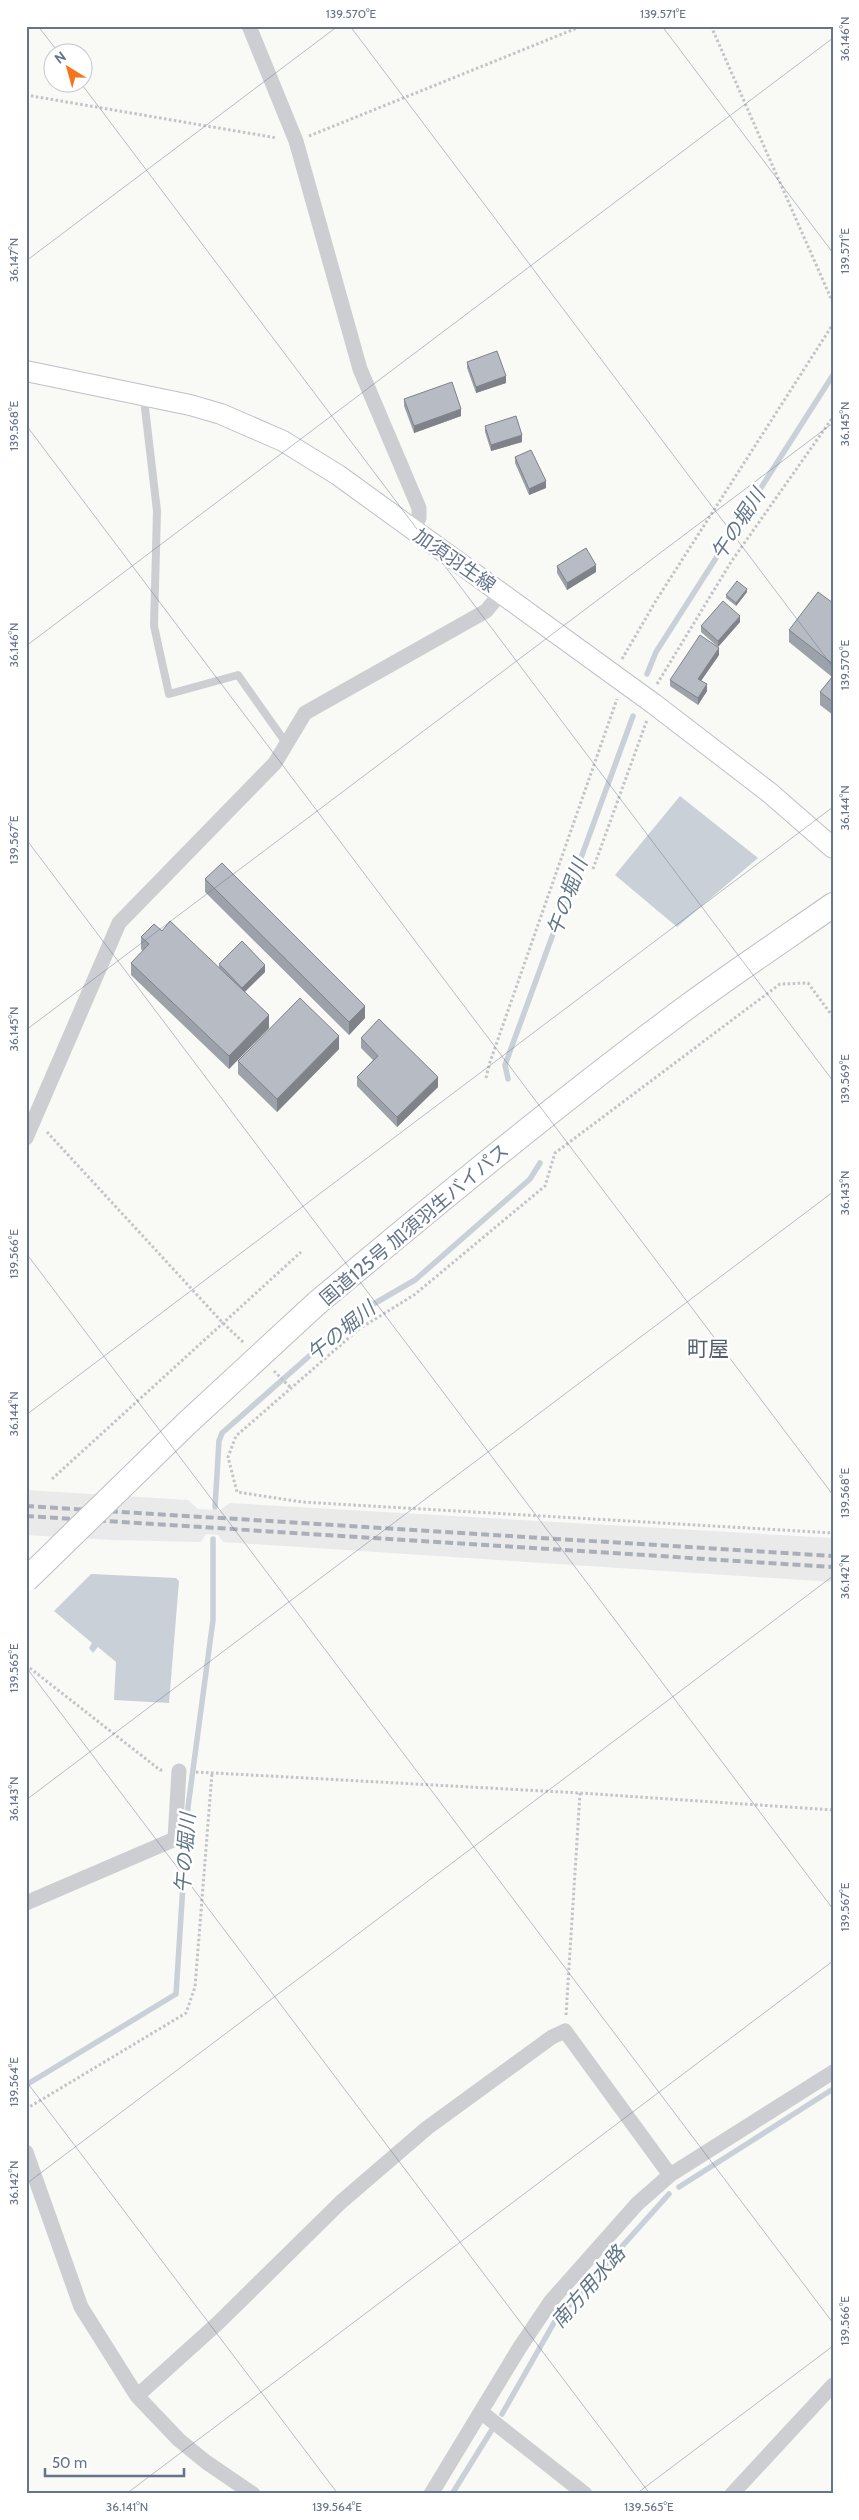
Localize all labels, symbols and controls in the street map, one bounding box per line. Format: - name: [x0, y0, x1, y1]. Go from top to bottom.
- text: 139.570°E: [326, 6, 377, 21]
- text: 139.571°E: [640, 6, 686, 21]
- text: 36.146°N: [837, 16, 852, 62]
- north arrow: [42, 42, 92, 92]
- text: N: [51, 47, 70, 68]
- text: 139.571°E: [837, 228, 852, 274]
- text: 36.147°N: [6, 238, 21, 282]
- text: 139.568°E: [6, 401, 21, 451]
- text: 36.145°N: [837, 402, 852, 446]
- water label: 午の堀川: [706, 482, 771, 564]
- street label: 加須羽生線: [409, 524, 500, 597]
- text: 36.146°N: [6, 622, 21, 668]
- text: 139.570°E: [837, 639, 852, 690]
- text: 36.144°N: [837, 785, 852, 831]
- text: 139.567°E: [6, 815, 21, 864]
- water label: 午の堀川: [542, 853, 593, 939]
- text: 36.145°N: [6, 1007, 21, 1051]
- text: 139.569°E: [837, 1054, 852, 1104]
- street label: 国道125号 加須羽生バイパス: [315, 1139, 513, 1310]
- text: 36.143°N: [837, 1171, 852, 1215]
- text: 139.566°E: [6, 1229, 21, 1279]
- water label: 午の堀川: [302, 1295, 381, 1365]
- district label: 町屋: [687, 1336, 729, 1361]
- text: 36.144°N: [6, 1391, 21, 1437]
- text: 139.568°E: [837, 1468, 852, 1518]
- text: 36.142°N: [837, 1555, 852, 1599]
- text: 139.565°E: [6, 1643, 21, 1693]
- text: 36.143°N: [6, 1777, 21, 1821]
- water label: 午の堀川: [170, 1810, 200, 1894]
- text: 139.567°E: [837, 1882, 852, 1931]
- text: 139.564°E: [6, 2057, 21, 2107]
- text: 36.142°N: [6, 2161, 21, 2205]
- water label: 南方用水路: [546, 2240, 631, 2333]
- text: 139.566°E: [837, 2296, 852, 2346]
- scale bar: [45, 2445, 184, 2477]
- text: 50 m: [52, 2454, 87, 2472]
- text: 36.141°N: [106, 2499, 148, 2514]
- text: 139.564°E: [312, 2499, 362, 2514]
- text: 139.565°E: [624, 2499, 674, 2514]

